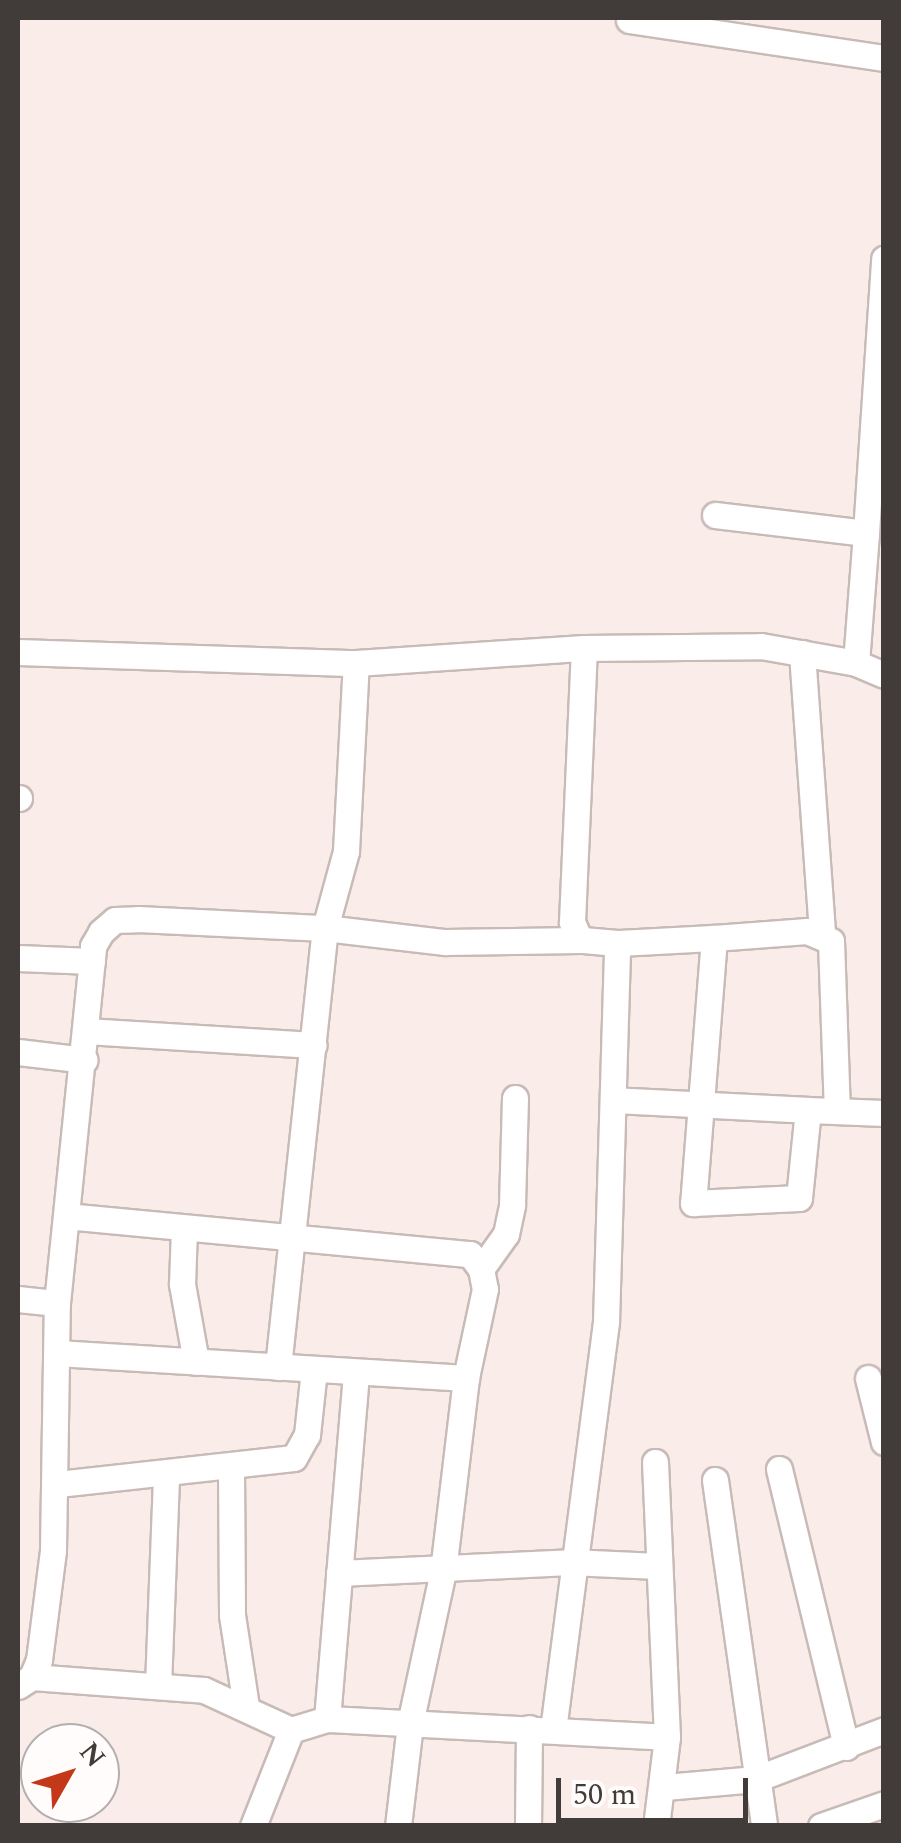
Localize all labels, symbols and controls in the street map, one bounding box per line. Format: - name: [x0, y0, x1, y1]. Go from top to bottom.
- north arrow: [20, 1723, 120, 1823]
- text: N: [68, 1733, 116, 1777]
- scale bar: [561, 1758, 754, 1820]
- text: 50 m: [573, 1772, 636, 1818]

